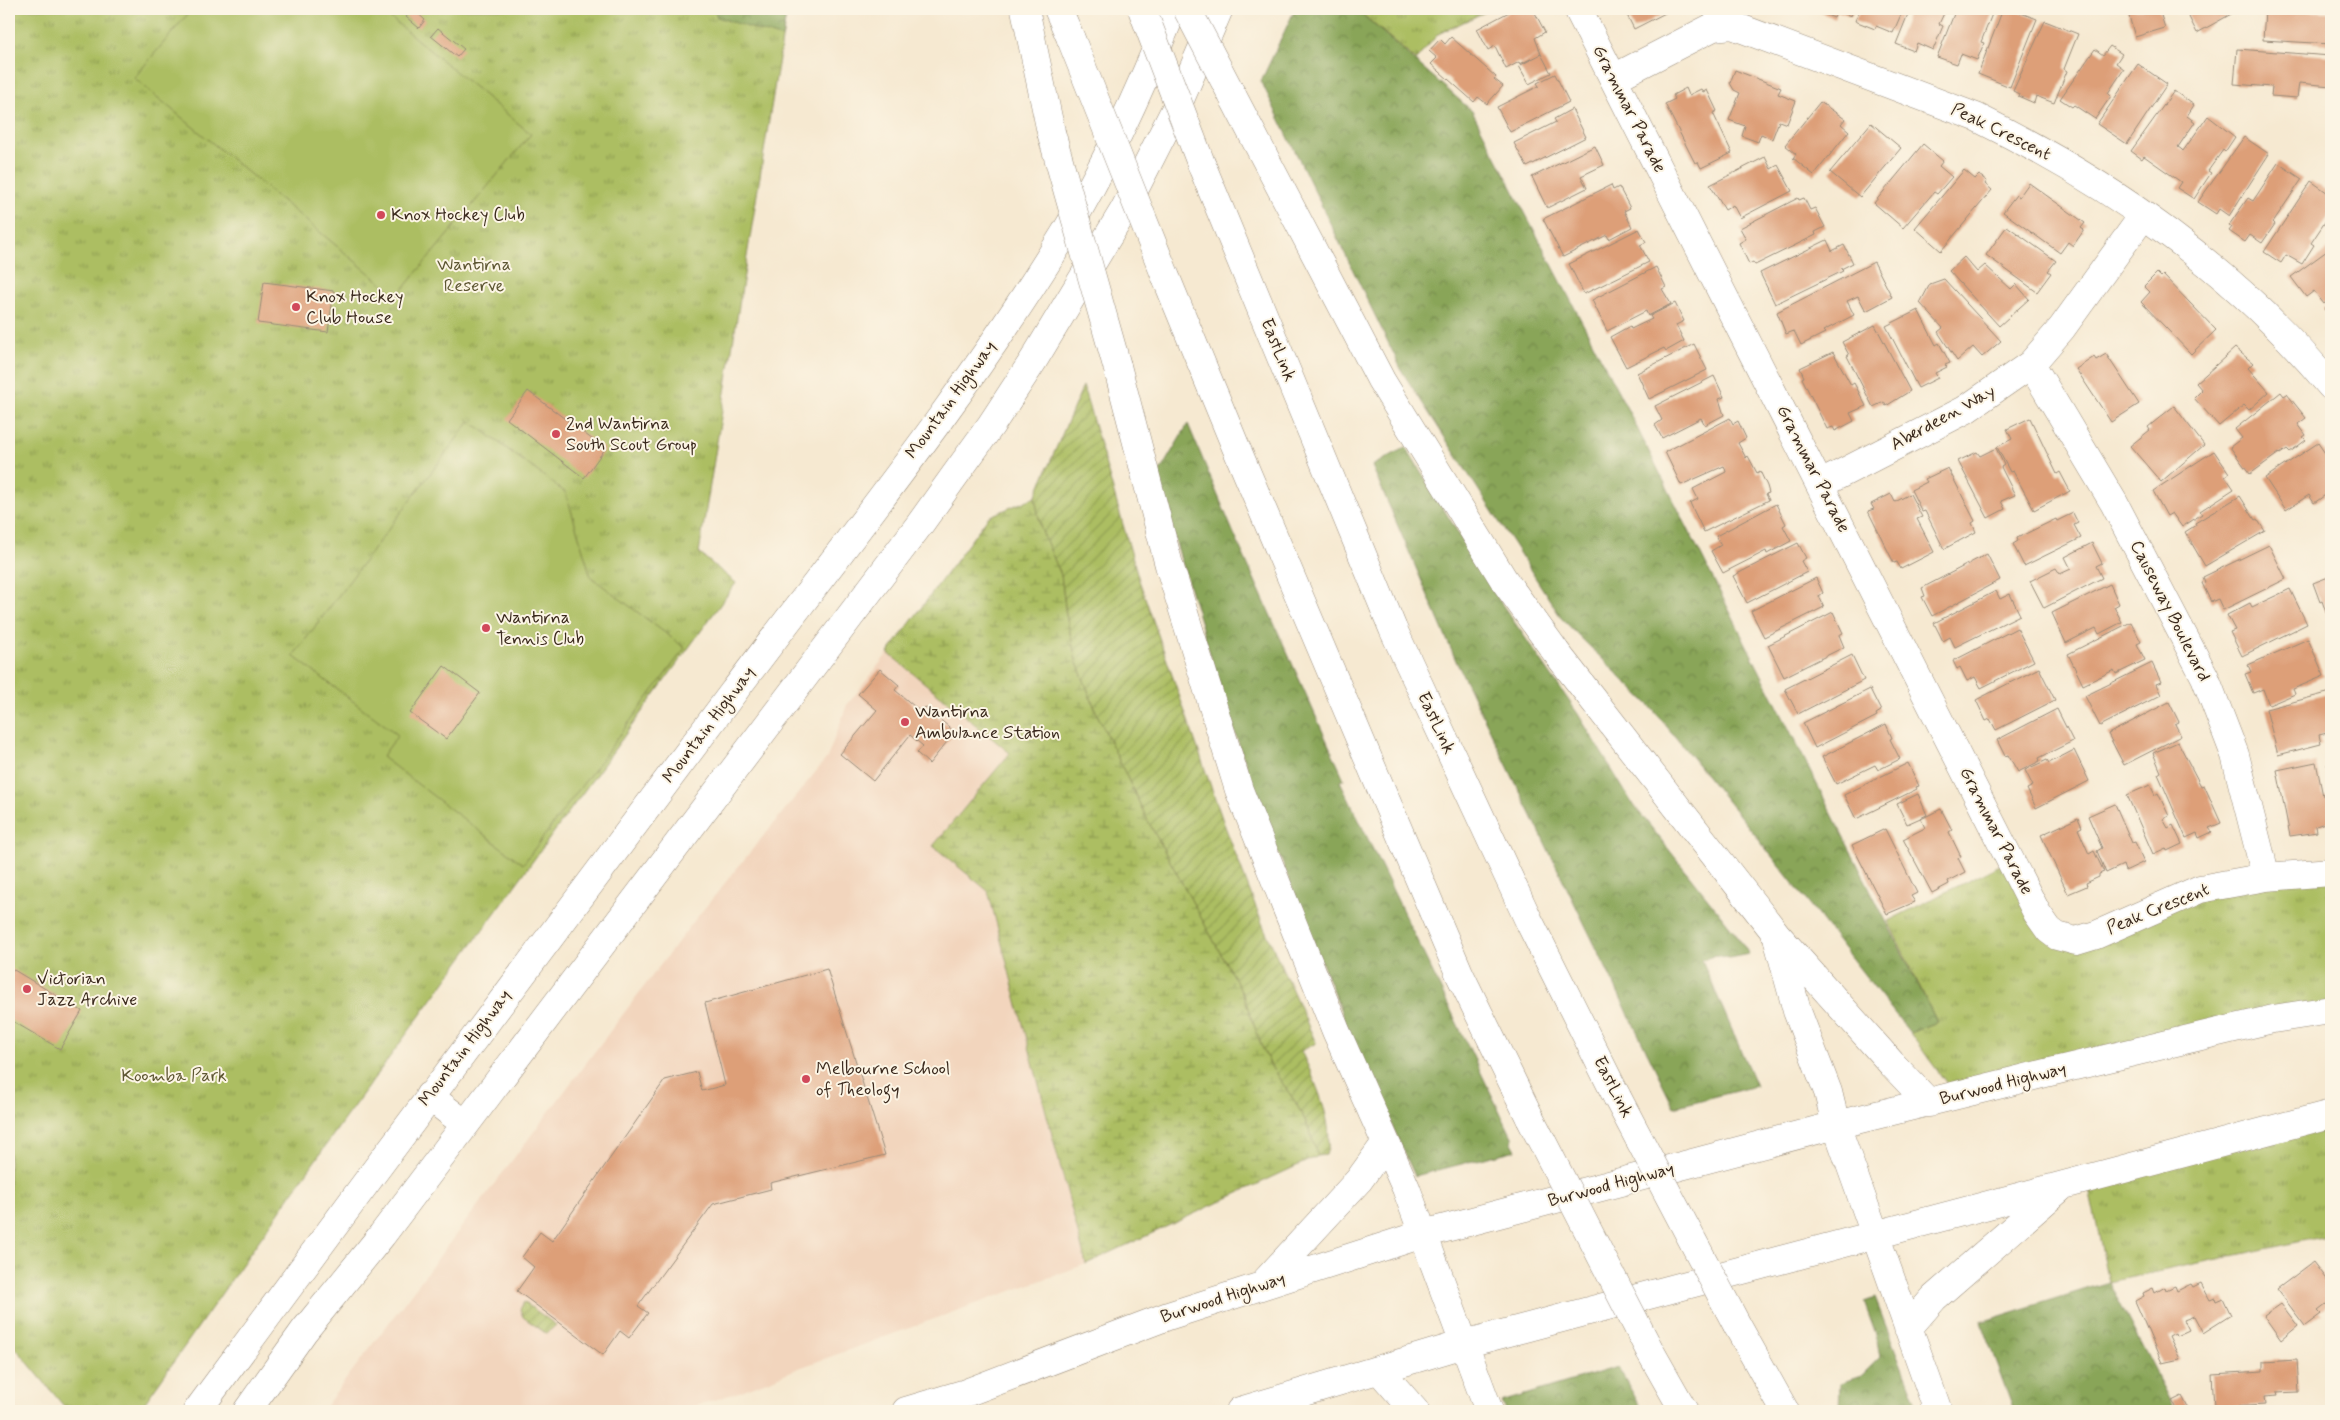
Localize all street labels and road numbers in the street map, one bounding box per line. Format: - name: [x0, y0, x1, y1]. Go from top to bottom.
- street label: Grammar Parade: [1586, 41, 1672, 177]
- street label: Peak Crescent: [1947, 97, 2055, 167]
- street label: EastLink: [1255, 315, 1302, 385]
- street label: Mountain Highway: [900, 336, 1003, 465]
- street label: Aberdeen Way: [1886, 379, 2000, 457]
- street label: Grammar Parade: [1770, 401, 1856, 537]
- street label: Causeway Boulevard: [2124, 536, 2216, 686]
- street label: Mountain Highway: [657, 662, 762, 789]
- street label: EastLink: [1411, 688, 1461, 758]
- street label: Grammar Parade: [1953, 763, 2039, 899]
- street label: Peak Crescent: [2103, 877, 2213, 940]
- street label: Mountain Highway: [413, 985, 518, 1112]
- street label: EastLink: [1587, 1052, 1639, 1122]
- street label: Burwood Highway: [1937, 1057, 2069, 1112]
- street label: Burwood Highway: [1545, 1157, 1677, 1214]
- street label: Burwood Highway: [1158, 1267, 1289, 1330]

